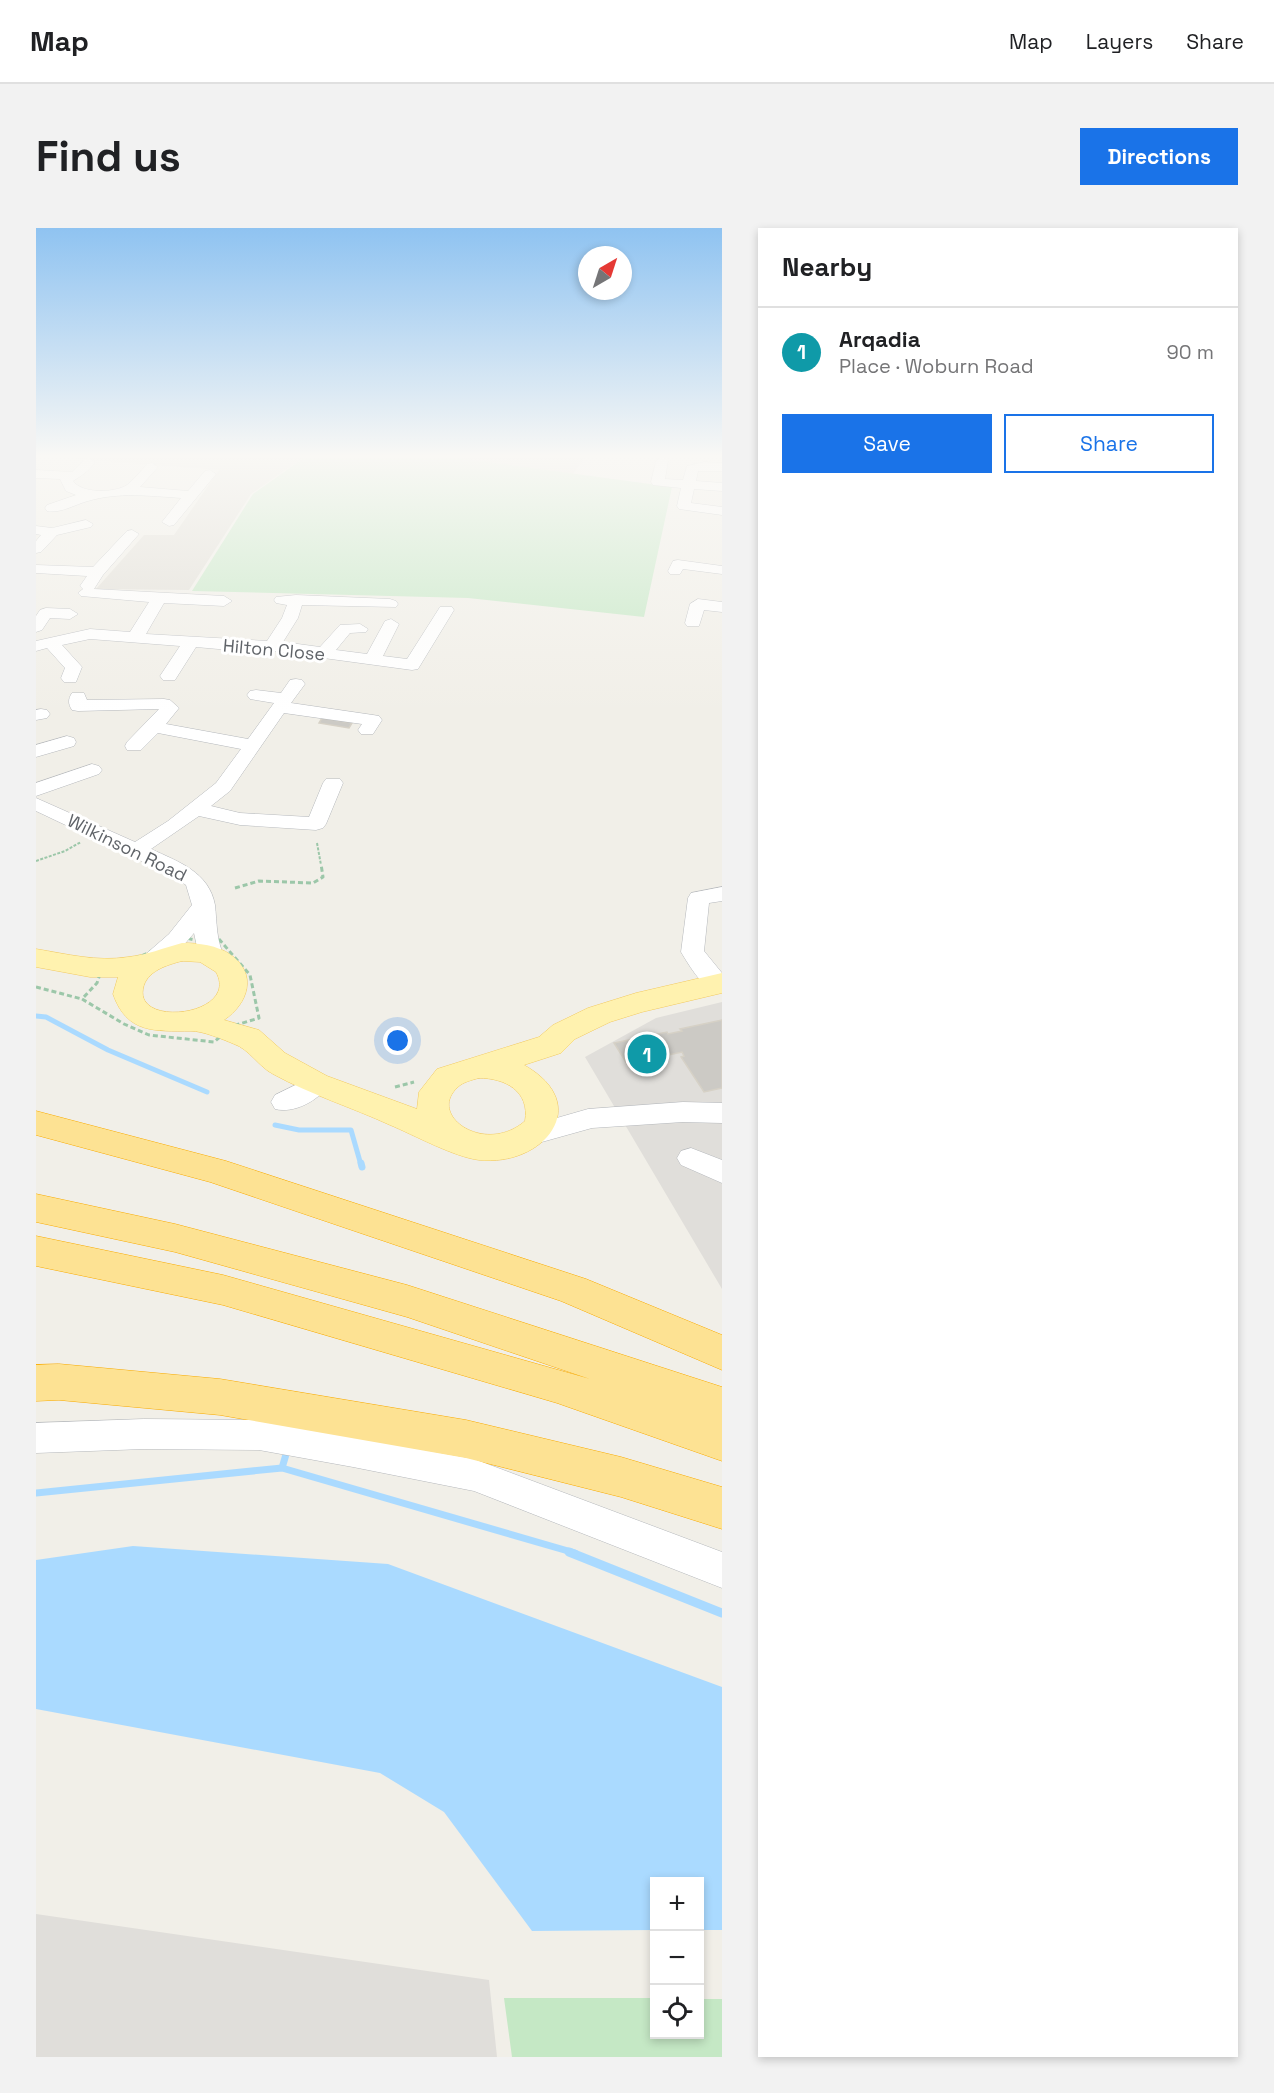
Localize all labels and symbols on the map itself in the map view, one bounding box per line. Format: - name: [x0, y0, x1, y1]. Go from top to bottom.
- north arrow: [578, 246, 632, 300]
- street label: Hilton Close: [222, 634, 326, 665]
- street label: Wilkinson Road: [64, 809, 191, 886]
- your location: [383, 1026, 412, 1055]
- pin: 1: [628, 1032, 666, 1076]

